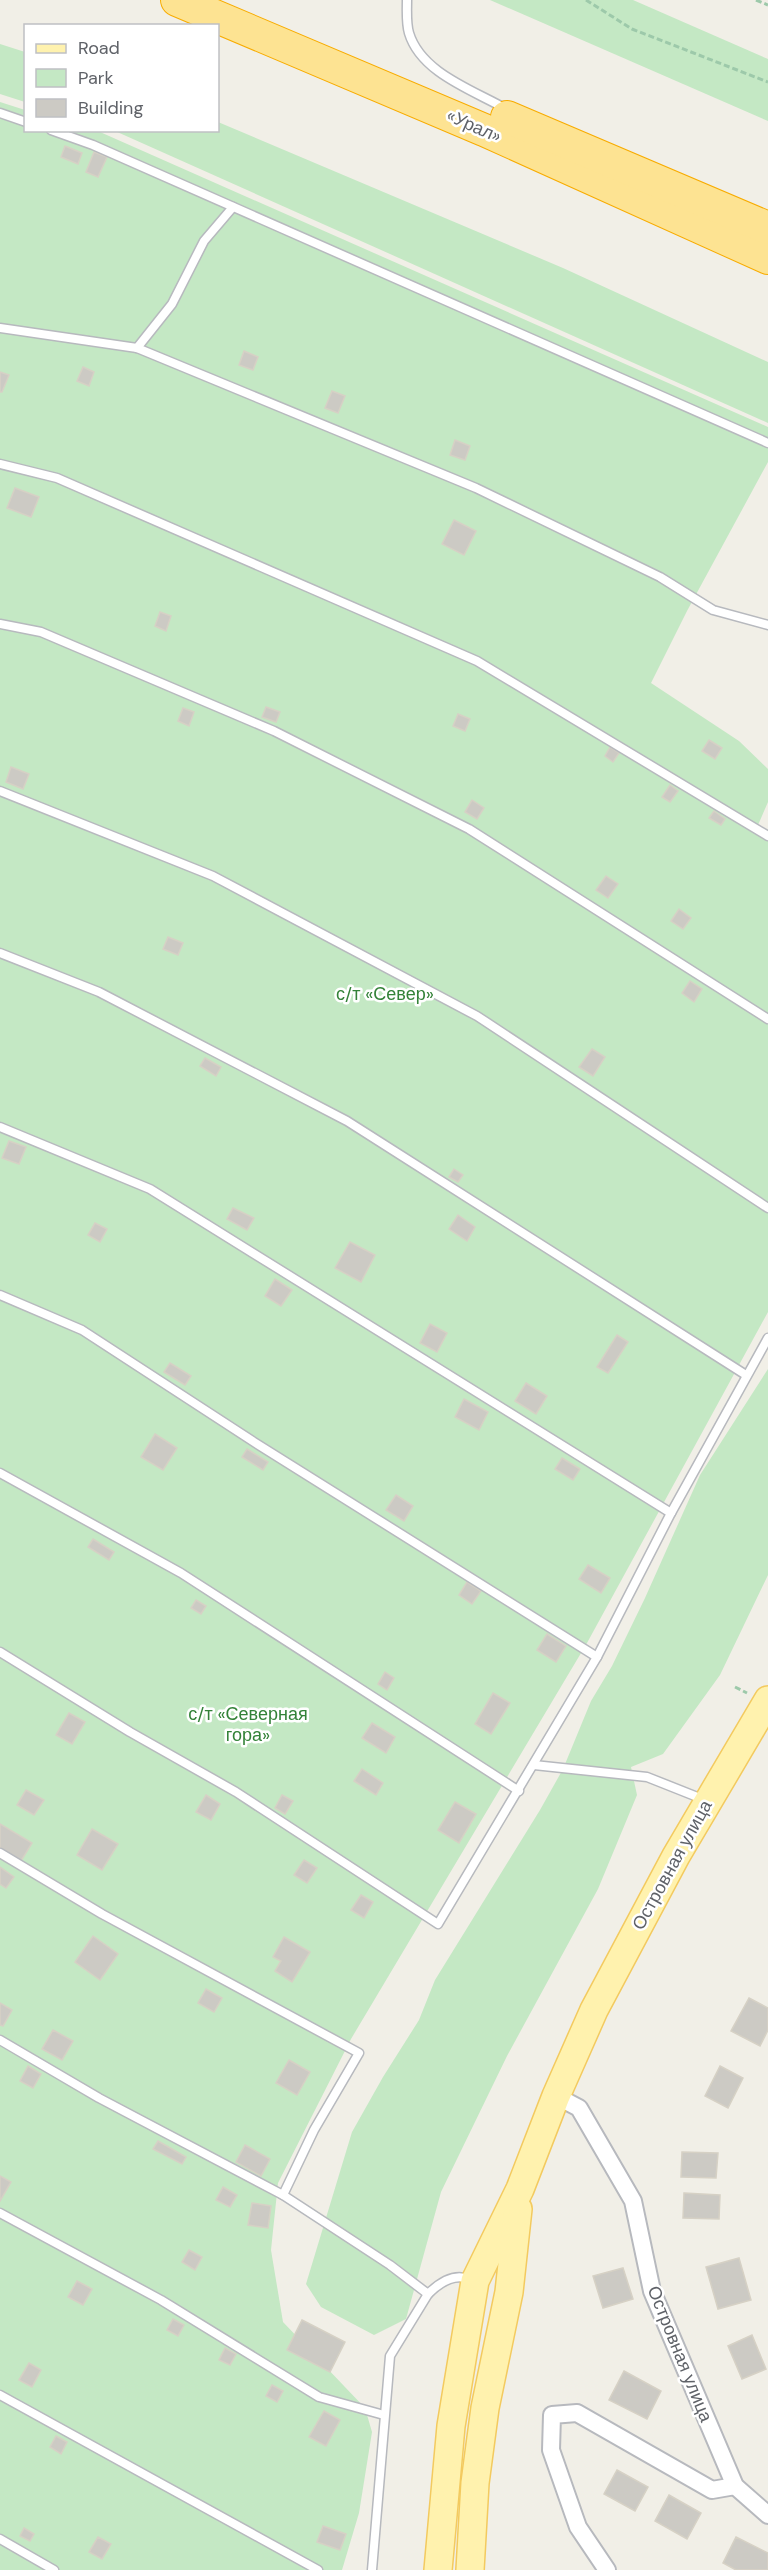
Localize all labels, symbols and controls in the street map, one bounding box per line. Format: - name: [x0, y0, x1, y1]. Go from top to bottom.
- legend: [24, 24, 219, 132]
- text: Road: [78, 36, 120, 60]
- text: Park: [78, 66, 114, 90]
- text: Building: [78, 96, 143, 120]
- street label: «Урал»: [443, 103, 505, 149]
- park label: с/т «Север»: [336, 982, 434, 1006]
- park label: с/т «Северная гора»: [188, 1702, 308, 1747]
- street label: Островная улица: [626, 1795, 718, 1934]
- street label: Островная улица: [642, 2282, 719, 2427]

